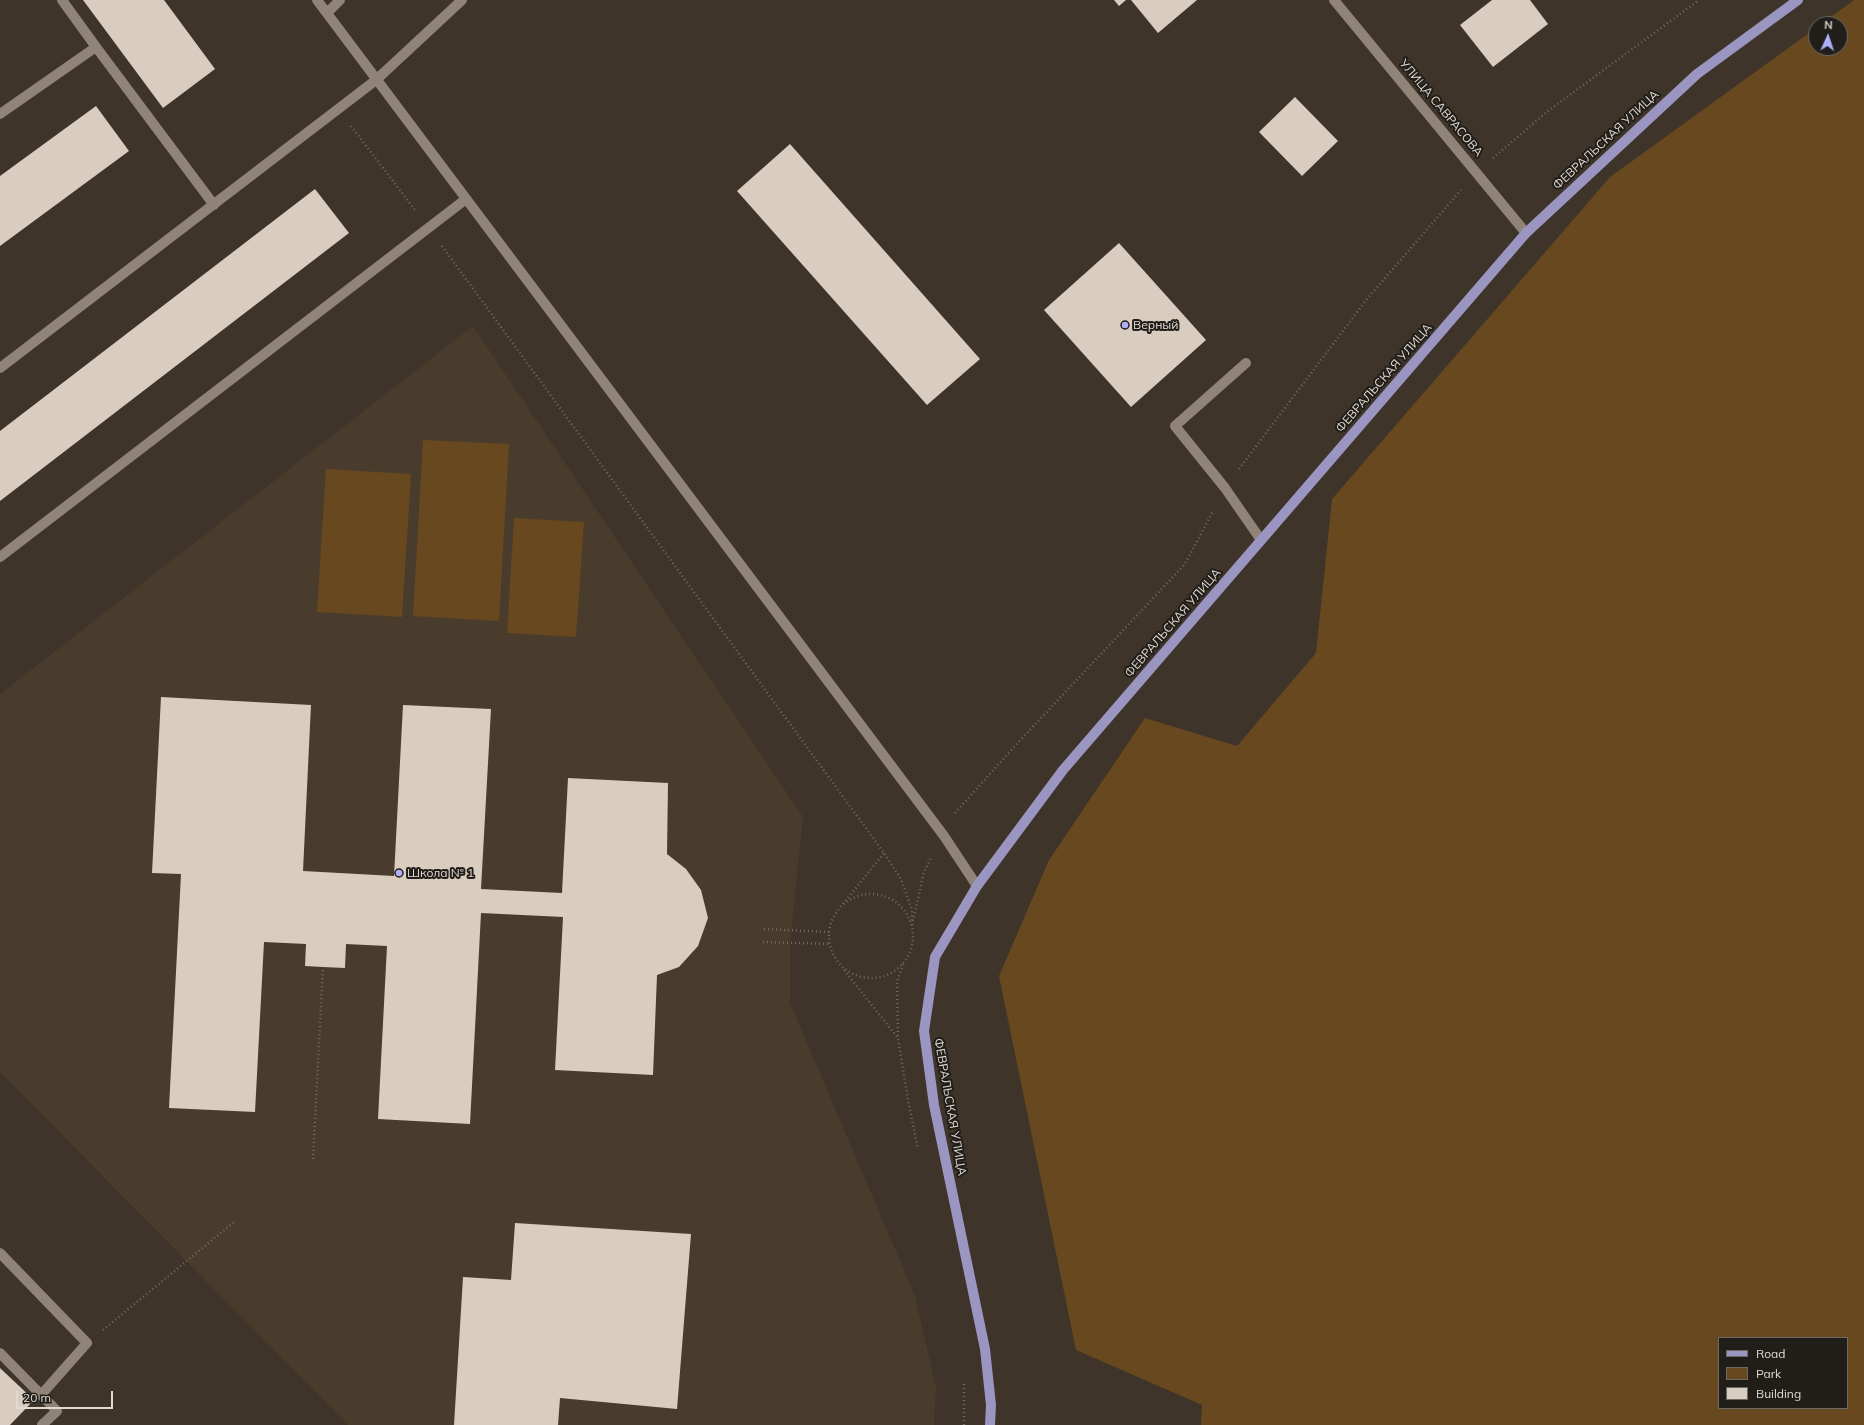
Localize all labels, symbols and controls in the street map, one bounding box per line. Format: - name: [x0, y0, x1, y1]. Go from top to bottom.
- north arrow: [1808, 16, 1848, 56]
- text: N: [1824, 18, 1833, 32]
- street label: УЛИЦА САВРАСОВА: [1396, 57, 1486, 159]
- street label: ФЕВРАЛЬСКАЯ УЛИЦА: [1550, 87, 1662, 193]
- place label: Верный: [1133, 318, 1178, 332]
- marker: Верный: [1120, 320, 1130, 330]
- street label: ФЕВРАЛЬСКАЯ УЛИЦА: [1333, 321, 1435, 435]
- street label: ФЕВРАЛЬСКАЯ УЛИЦА: [1122, 566, 1224, 680]
- place label: Школа № 1: [407, 866, 474, 880]
- marker: Школа № 1: [394, 868, 404, 878]
- street label: ФЕВРАЛЬСКАЯ УЛИЦА: [931, 1037, 969, 1177]
- legend: [1718, 1337, 1848, 1409]
- text: Road: [1756, 1346, 1785, 1361]
- text: Park: [1756, 1366, 1781, 1381]
- scale bar: [18, 1383, 115, 1409]
- text: Building: [1756, 1386, 1801, 1401]
- text: 20 m: [23, 1390, 51, 1405]

